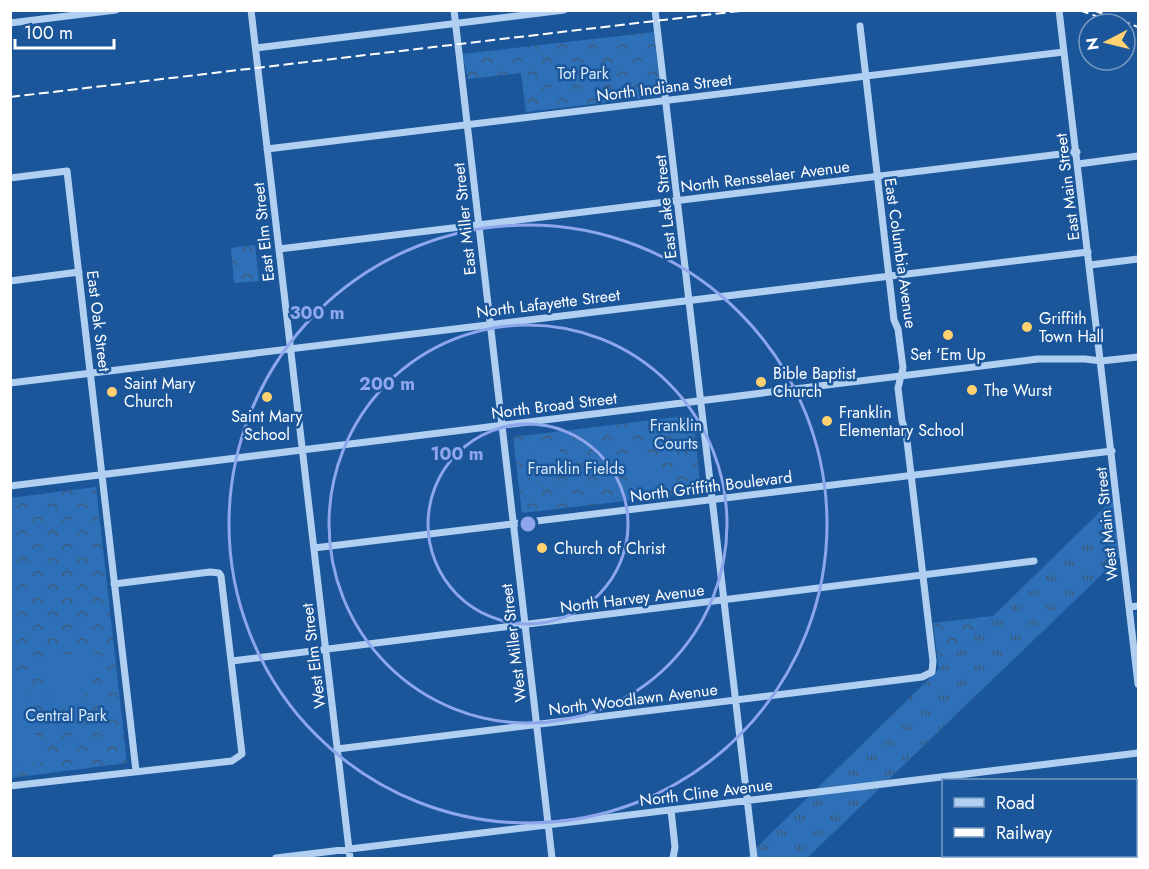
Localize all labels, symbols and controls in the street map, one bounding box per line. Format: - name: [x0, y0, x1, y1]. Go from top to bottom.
- scale bar: [15, 12, 114, 50]
- north arrow: [1077, 12, 1137, 72]
- text: 100 m: [24, 20, 73, 46]
- text: N: [1080, 36, 1105, 51]
- park label: Tot Park: [557, 62, 610, 85]
- street label: North Indiana Street: [595, 68, 733, 107]
- street label: East Main Street: [1049, 132, 1085, 242]
- street label: East Lake Street: [649, 154, 682, 260]
- street label: North Rensselaer Avenue: [679, 155, 851, 198]
- street label: East Miller Street: [447, 162, 482, 276]
- street label: East Columbia Avenue: [879, 176, 922, 330]
- street label: East Elm Street: [247, 181, 280, 283]
- street label: East Oak Street: [81, 269, 116, 373]
- street label: North Lafayette Street: [475, 283, 621, 324]
- text: 300 m: [289, 300, 345, 326]
- place label: Griffith Town Hall: [1039, 307, 1104, 348]
- marker: Griffith Town Hall: [1020, 320, 1034, 334]
- marker: Set 'Em Up: [941, 328, 955, 342]
- place label: Set 'Em Up: [910, 343, 986, 366]
- place label: Bible Baptist Church: [773, 362, 856, 403]
- text: 200 m: [359, 371, 415, 397]
- place label: Saint Mary Church: [124, 372, 196, 413]
- marker: Bible Baptist Church: [754, 375, 768, 389]
- place label: The Wurst: [984, 379, 1052, 402]
- marker: The Wurst: [965, 383, 979, 397]
- marker: Saint Mary Church: [105, 385, 119, 399]
- street label: North Broad Street: [490, 386, 618, 425]
- marker: Saint Mary School: [260, 390, 274, 404]
- place label: Franklin Elementary School: [839, 401, 964, 442]
- place label: Saint Mary School: [231, 405, 304, 446]
- park label: Franklin Courts: [650, 414, 702, 455]
- marker: Franklin Elementary School: [820, 414, 834, 428]
- text: 100 m: [430, 441, 484, 467]
- park label: Franklin Fields: [528, 457, 625, 480]
- street label: North Griffith Boulevard: [629, 465, 793, 508]
- street label: West Main Street: [1089, 466, 1124, 582]
- centre of rings: [518, 514, 538, 534]
- place label: Church of Christ: [554, 537, 665, 560]
- marker: Church of Christ: [535, 541, 549, 555]
- street label: North Harvey Avenue: [559, 578, 706, 619]
- street label: West Miller Street: [495, 582, 532, 703]
- street label: West Elm Street: [296, 602, 331, 710]
- street label: North Woodlawn Avenue: [547, 678, 719, 721]
- park label: Central Park: [25, 704, 108, 727]
- street label: North Cline Avenue: [638, 773, 774, 812]
- legend: [942, 779, 1137, 857]
- text: Road: [996, 790, 1035, 816]
- text: Railway: [996, 820, 1052, 846]

